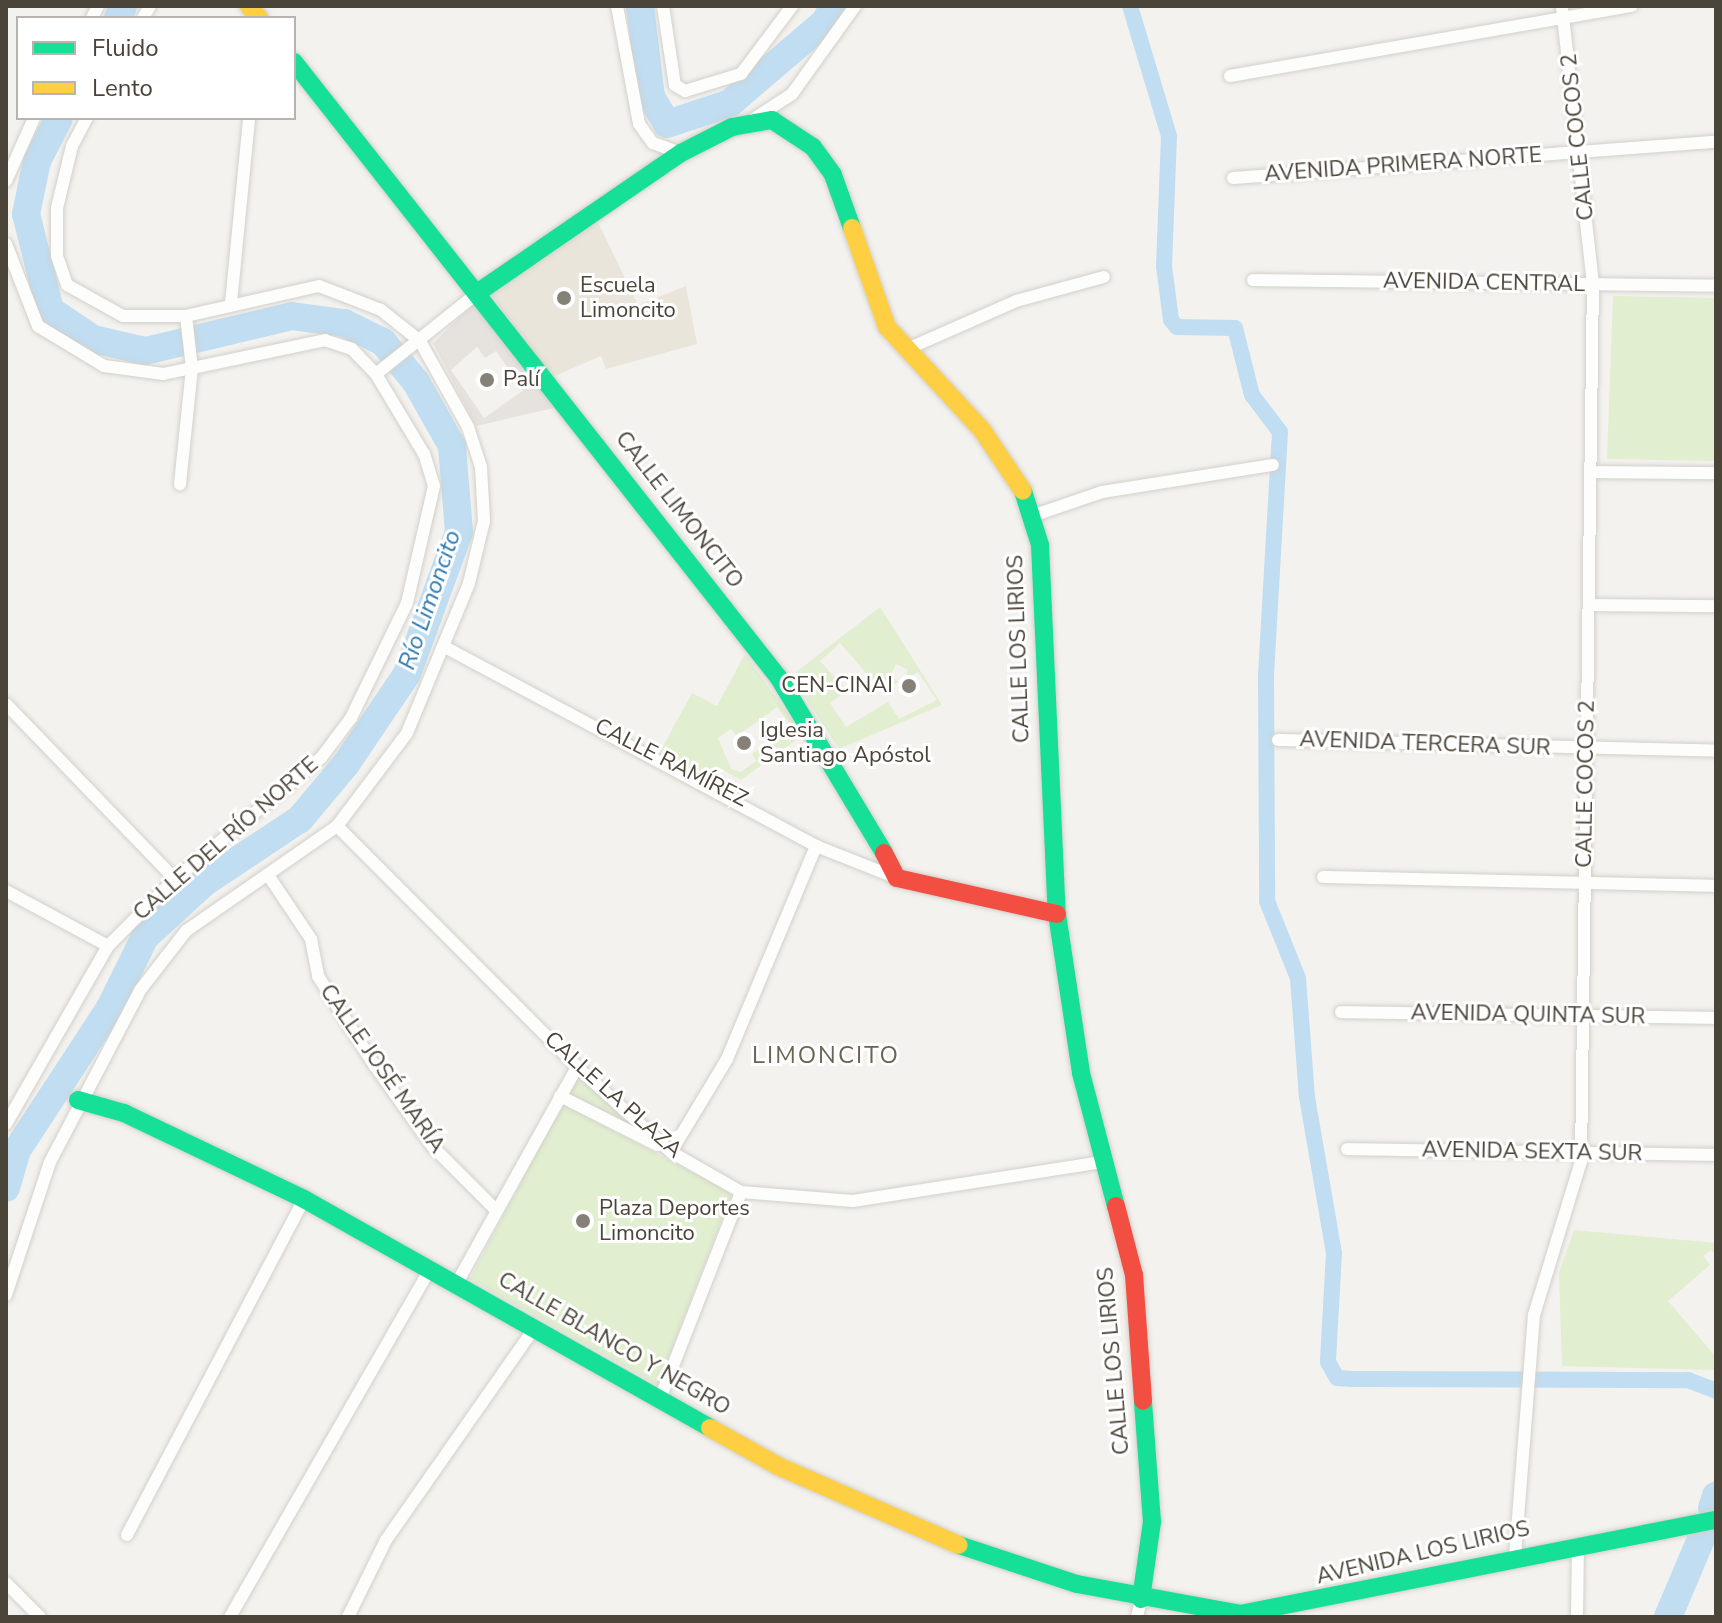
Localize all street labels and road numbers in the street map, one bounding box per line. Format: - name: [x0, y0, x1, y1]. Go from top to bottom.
- street label: CALLE COCOS 2: [1556, 52, 1600, 222]
- street label: AVENIDA PRIMERA NORTE: [1263, 142, 1543, 188]
- street label: AVENIDA CENTRAL: [1383, 268, 1585, 298]
- street label: CALLE LIMONCITO: [610, 426, 748, 594]
- street label: CALLE LOS LIRIOS: [1003, 554, 1035, 744]
- street label: CALLE COCOS 2: [1571, 700, 1601, 868]
- street label: CALLE RAMÍREZ: [590, 713, 752, 813]
- street label: AVENIDA TERCERA SUR: [1299, 726, 1551, 762]
- street label: CALLE DEL RÍO NORTE: [128, 752, 324, 926]
- street label: CALLE JOSÉ MARÍA: [314, 979, 450, 1159]
- street label: AVENIDA QUINTA SUR: [1410, 1000, 1646, 1030]
- street label: CALLE LA PLAZA: [539, 1026, 687, 1164]
- street label: AVENIDA SEXTA SUR: [1422, 1137, 1642, 1167]
- street label: CALLE LOS LIRIOS: [1093, 1266, 1135, 1456]
- street label: CALLE BLANCO Y NEGRO: [493, 1267, 735, 1421]
- street label: AVENIDA LOS LIRIOS: [1314, 1516, 1532, 1590]

